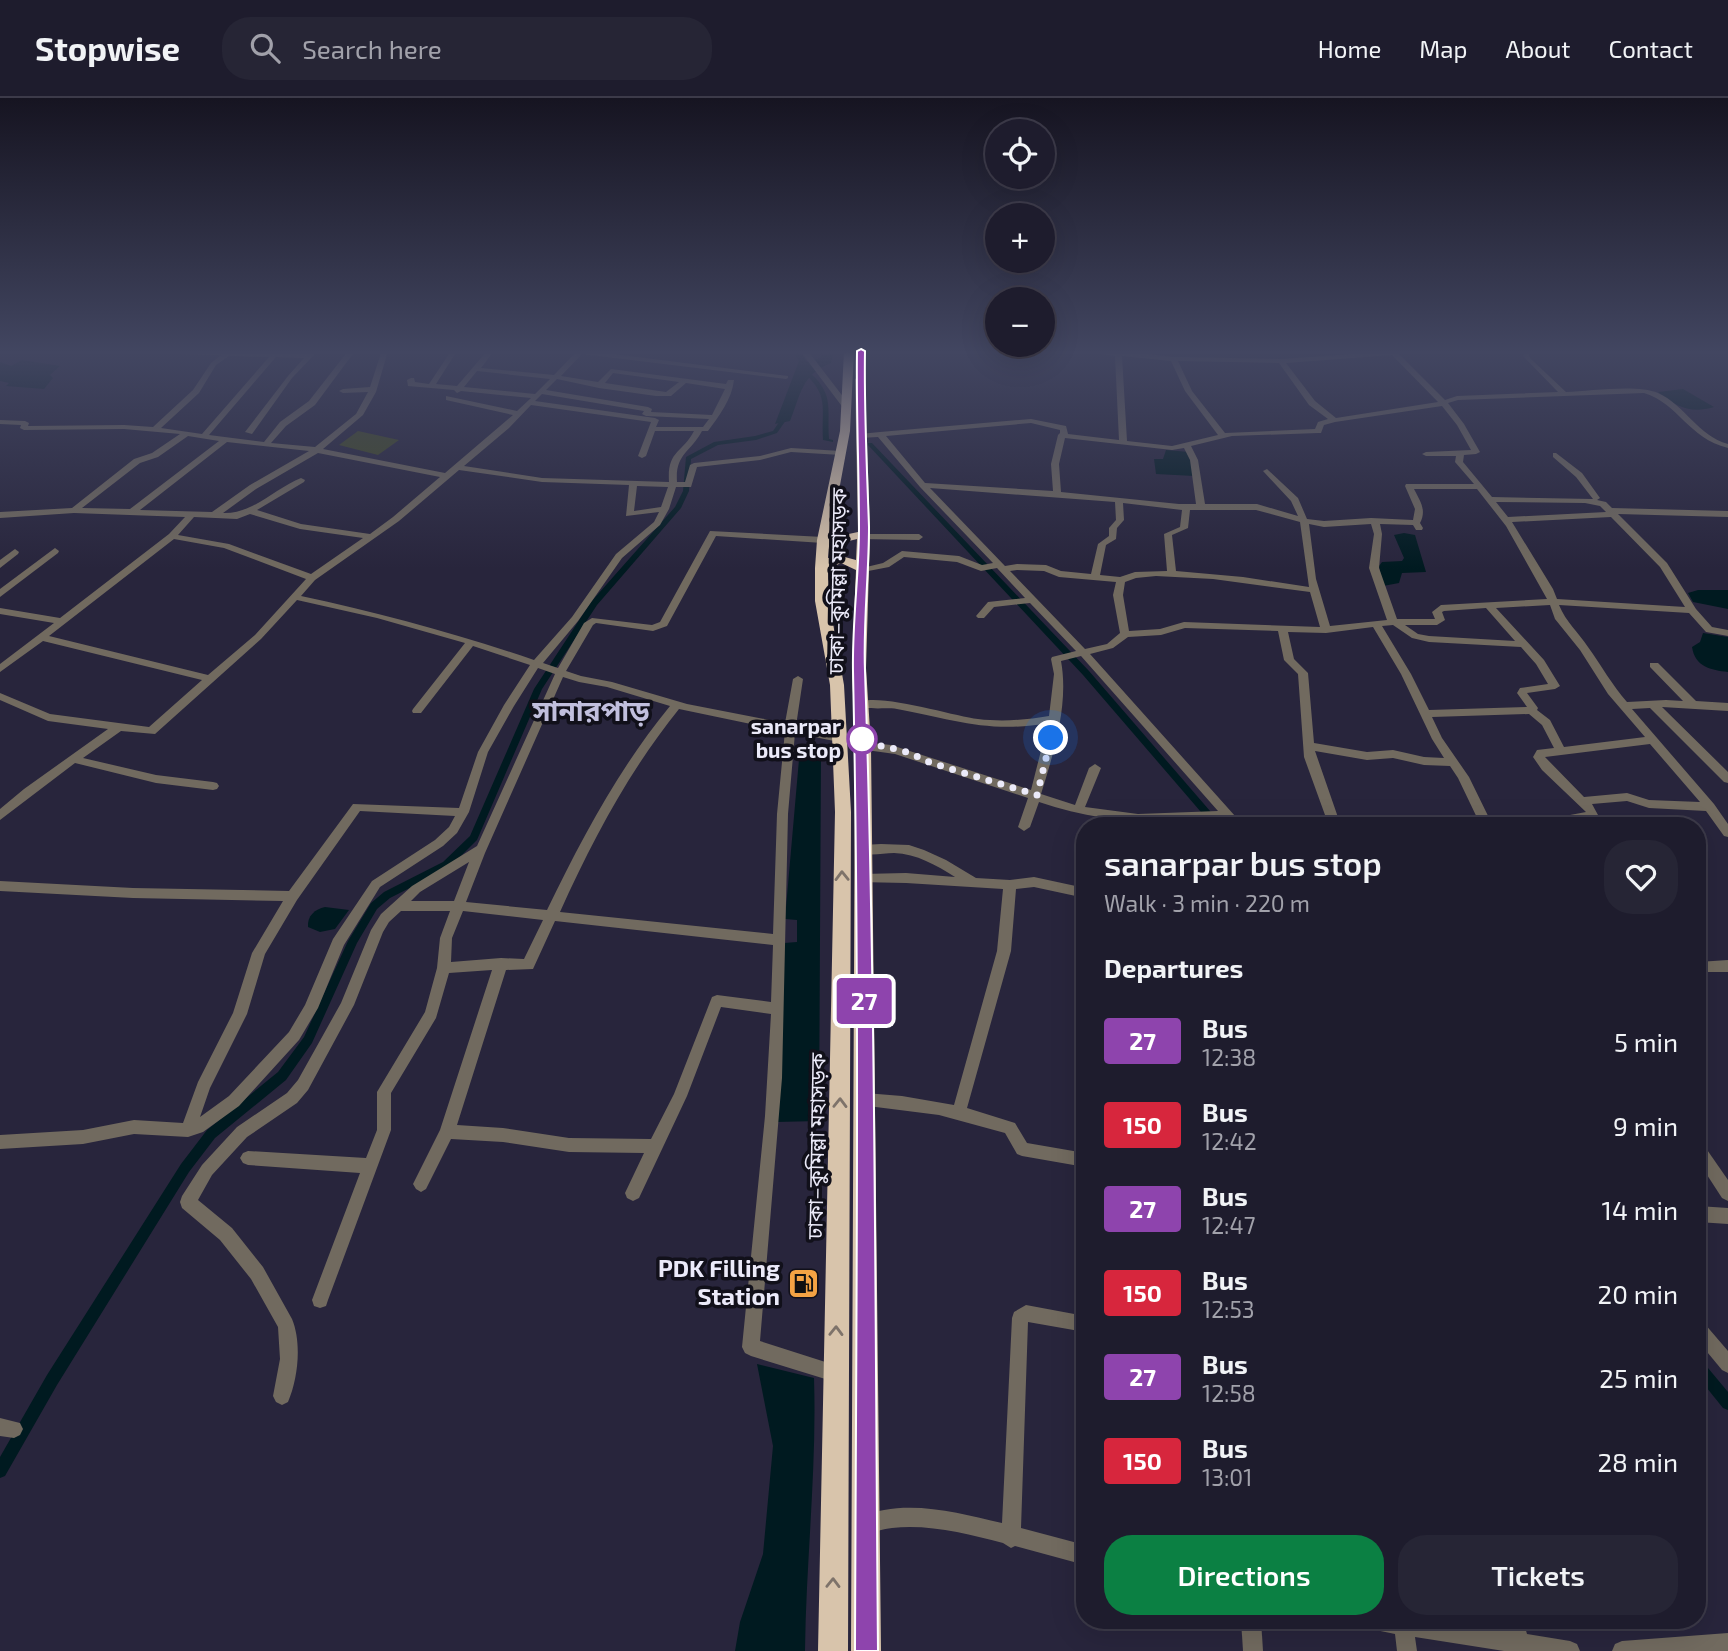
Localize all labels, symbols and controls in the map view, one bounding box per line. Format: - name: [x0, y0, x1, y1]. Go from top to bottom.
- search box: [222, 17, 712, 80]
- text: Stopwise: [35, 28, 180, 68]
- icon: search: [246, 29, 284, 67]
- text: Search here: [302, 33, 442, 64]
- text: Home: [1318, 34, 1381, 63]
- text: Map: [1419, 34, 1467, 63]
- text: About: [1505, 34, 1571, 63]
- text: Contact: [1609, 34, 1693, 63]
- map controls: [985, 119, 1055, 357]
- button: locate: [985, 119, 1055, 189]
- button: +: [985, 203, 1055, 273]
- button: −: [985, 287, 1055, 357]
- street label: ঢাকা–কুমিল্লা মহাসড়ক: [822, 487, 852, 675]
- district label: সানারপাড়: [532, 693, 650, 727]
- place label: sanarpar bus stop: [751, 713, 841, 762]
- your location: [1033, 720, 1068, 755]
- marker: sanarpar bus stop: [847, 724, 877, 754]
- button: heart: [1604, 840, 1678, 914]
- text: sanarpar bus stop: [1104, 843, 1382, 883]
- one-way arrow: [835, 870, 850, 881]
- text: Walk · 3 min · 220 m: [1104, 889, 1310, 917]
- text: Departures: [1104, 952, 1243, 983]
- line badge: 27: [832, 978, 896, 1024]
- text: 27: [851, 986, 877, 1015]
- text: Bus: [1202, 1012, 1248, 1043]
- text: 27: [1129, 1026, 1156, 1055]
- text: 5 min: [1614, 1026, 1678, 1057]
- text: 12:38: [1202, 1043, 1256, 1071]
- street label: ঢাকা–কুমিল্লা মহাসড়ক: [801, 1052, 831, 1240]
- text: Bus: [1202, 1096, 1248, 1127]
- one-way arrow: [832, 1098, 848, 1108]
- text: 150: [1123, 1110, 1162, 1139]
- text: 9 min: [1613, 1110, 1678, 1141]
- text: 12:42: [1202, 1127, 1257, 1155]
- text: Bus: [1202, 1180, 1248, 1211]
- text: 27: [1129, 1194, 1156, 1223]
- text: 14 min: [1602, 1194, 1678, 1225]
- text: 12:47: [1202, 1211, 1255, 1239]
- place label: PDK Filling Station: [658, 1253, 780, 1310]
- text: Bus: [1202, 1264, 1248, 1295]
- fuel station icon: PDK Filling Station: [786, 1266, 820, 1300]
- text: 150: [1123, 1278, 1162, 1307]
- text: 20 min: [1598, 1278, 1678, 1309]
- text: 12:53: [1202, 1295, 1255, 1323]
- one-way arrow: [828, 1325, 843, 1336]
- text: Bus: [1202, 1348, 1248, 1379]
- text: 27: [1129, 1362, 1156, 1391]
- text: 25 min: [1599, 1362, 1678, 1393]
- text: 12:58: [1202, 1379, 1256, 1407]
- text: Bus: [1202, 1432, 1248, 1463]
- text: 150: [1123, 1446, 1162, 1475]
- text: 28 min: [1597, 1446, 1678, 1477]
- text: 13:01: [1202, 1463, 1252, 1491]
- button: Directions: [1104, 1535, 1384, 1615]
- button: Tickets: [1398, 1535, 1678, 1615]
- one-way arrow: [825, 1577, 841, 1588]

